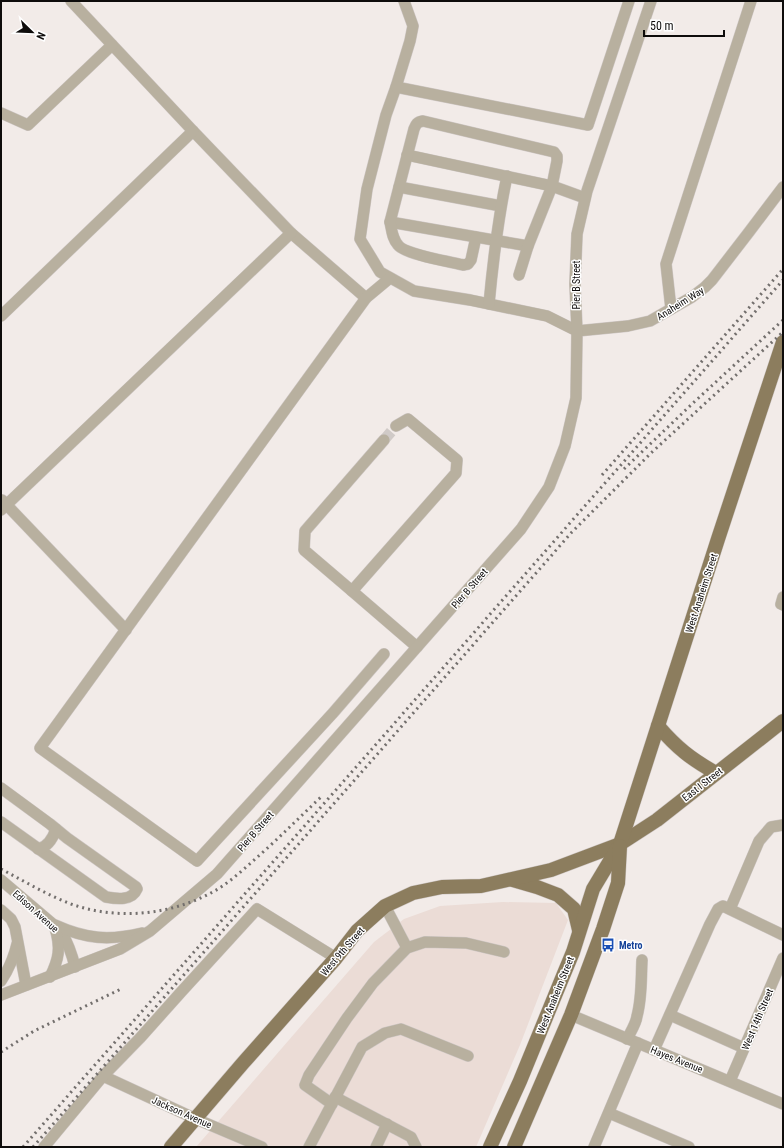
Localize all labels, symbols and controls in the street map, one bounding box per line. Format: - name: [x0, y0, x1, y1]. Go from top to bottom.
- north arrow: [12, 12, 52, 52]
- scale bar: [644, 12, 724, 38]
- text: 50 m: [650, 19, 674, 33]
- text: N: [33, 30, 48, 42]
- street label: Pier B Street: [571, 260, 582, 310]
- street label: Anaheim Way: [655, 285, 706, 322]
- street label: West Anaheim Street: [684, 552, 719, 634]
- street label: Pier B Street: [449, 566, 490, 610]
- street label: East I Street: [680, 765, 725, 803]
- street label: Pier B Street: [235, 809, 276, 853]
- street label: Edison Avenue: [11, 888, 61, 935]
- street label: West 9th Street: [318, 925, 366, 978]
- bus stop icon: Metro: [600, 937, 616, 953]
- place label: Metro: [619, 940, 643, 951]
- street label: West Anaheim Street: [535, 955, 576, 1035]
- street label: West 14th Street: [740, 987, 775, 1051]
- street label: Hayes Avenue: [649, 1044, 705, 1075]
- street label: Jackson Avenue: [150, 1094, 214, 1131]

